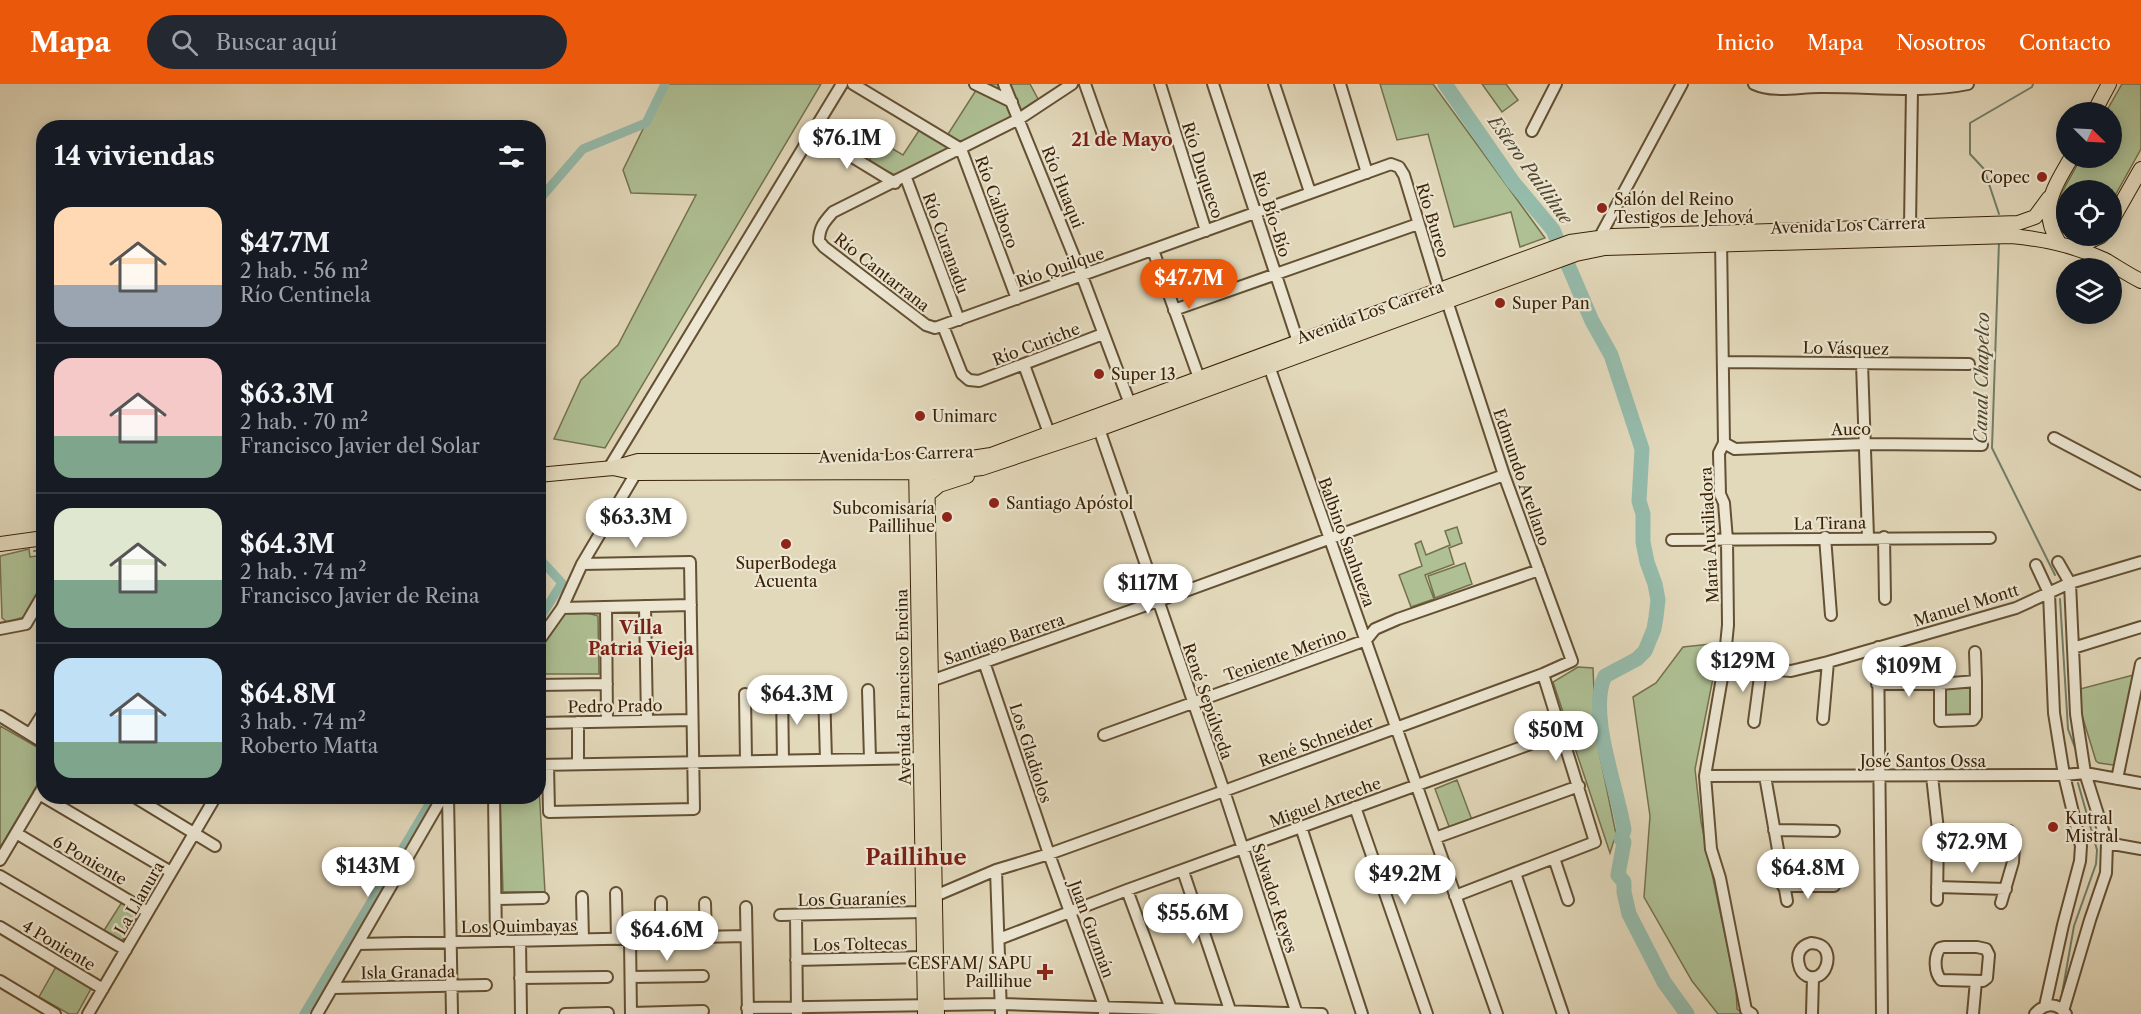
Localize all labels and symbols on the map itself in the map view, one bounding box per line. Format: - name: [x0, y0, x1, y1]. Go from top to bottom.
- north arrow: [2056, 102, 2122, 168]
- water label: Estero Paillihue: [1482, 110, 1578, 230]
- pin: $76.1M: [798, 119, 896, 170]
- street label: Río Duqueco: [1178, 119, 1228, 221]
- district label: 21 de Mayo: [1071, 129, 1173, 151]
- street label: Río Huaqui: [1037, 143, 1089, 231]
- street label: Río Caliboro: [971, 153, 1023, 251]
- place label: Copec: [1981, 167, 2030, 187]
- street label: Río Bío-Bío: [1249, 168, 1295, 260]
- marker: Copec: [2035, 170, 2049, 184]
- street label: Río Bureo: [1412, 180, 1454, 260]
- place label: Salón del Reino Testigos de Jehová: [1614, 189, 1754, 227]
- street label: Río Curanadu: [918, 190, 974, 296]
- marker: Salón del Reino Testigos de Jehová: [1595, 201, 1609, 215]
- street label: Avenida Los Carrera: [1769, 212, 1926, 238]
- street label: Río Cantarrana: [830, 228, 934, 316]
- street label: Río Quilque: [1013, 243, 1107, 291]
- pin: $47.7M: [1140, 259, 1238, 310]
- street label: Avenida Los Carrera: [1293, 276, 1447, 348]
- place label: Super Pan: [1512, 293, 1590, 313]
- marker: Super Pan: [1493, 296, 1507, 310]
- water label: Canal Chapelco: [1970, 312, 1994, 444]
- street label: Río Curiche: [990, 318, 1082, 370]
- street label: Lo Vásquez: [1803, 337, 1889, 359]
- place label: Super 13: [1111, 364, 1176, 384]
- marker: Super 13: [1092, 367, 1106, 381]
- place label: Unimarc: [932, 406, 997, 426]
- street label: Edmundo Arellano: [1489, 406, 1555, 548]
- marker: Unimarc: [913, 409, 927, 423]
- street label: Auco: [1830, 419, 1871, 439]
- street label: Avenida Los Carrera: [817, 441, 974, 467]
- street label: María Auxiliadora: [1695, 466, 1723, 604]
- street label: Balbino Sanhueza: [1314, 474, 1380, 610]
- place label: Santiago Apóstol: [1006, 493, 1134, 513]
- marker: Santiago Apóstol: [987, 496, 1001, 510]
- pin: $63.3M: [587, 498, 685, 549]
- place label: Subcomisaría Paillihue: [832, 498, 936, 536]
- marker: Subcomisaría Paillihue: [940, 510, 954, 524]
- street label: La Tirana: [1793, 512, 1867, 534]
- marker: SuperBodega Acuenta: [779, 537, 793, 551]
- place label: SuperBodega Acuenta: [735, 553, 837, 591]
- pin: $117M: [1106, 564, 1190, 615]
- street label: Manuel Montt: [1911, 579, 2021, 631]
- street label: Avenida Francisco Encina: [891, 588, 915, 786]
- street label: Santiago Barrera: [941, 609, 1067, 669]
- district label: Villa Patria Vieja: [588, 617, 695, 660]
- street label: Teniente Merino: [1221, 623, 1349, 685]
- street label: René Sepúlveda: [1179, 640, 1237, 762]
- pin: $129M: [1701, 642, 1785, 693]
- pin: $109M: [1867, 647, 1951, 698]
- pin: $64.3M: [748, 675, 846, 726]
- street label: Pedro Prado: [567, 695, 663, 717]
- street label: Los Gladiolos: [1005, 701, 1057, 805]
- street label: René Schneider: [1256, 711, 1377, 771]
- pin: $50M: [1520, 711, 1592, 762]
- street label: José Santos Ossa: [1857, 751, 1986, 771]
- street label: Miguel Arteche: [1266, 773, 1384, 831]
- place label: Kutral Mistral: [2065, 808, 2119, 846]
- marker: Kutral Mistral: [2046, 820, 2060, 834]
- pin: $72.9M: [1923, 823, 2021, 874]
- street label: 6 Poniente: [49, 831, 131, 889]
- street label: Salvador Reyes: [1248, 841, 1302, 955]
- district label: Paillihue: [865, 844, 967, 871]
- pin: $143M: [326, 847, 410, 898]
- pin: $64.8M: [1759, 849, 1857, 900]
- pin: $49.2M: [1356, 855, 1454, 906]
- street label: La Llanura: [110, 857, 168, 938]
- street label: Juan Guzmán: [1064, 875, 1119, 981]
- street label: Los Guaraníes: [798, 888, 907, 910]
- pin: $55.6M: [1144, 894, 1242, 945]
- pin: $64.6M: [618, 911, 716, 962]
- street label: 4 Poniente: [19, 915, 99, 975]
- street label: Los Quimbayas: [461, 915, 577, 937]
- street label: Los Toltecas: [813, 933, 907, 955]
- place label: CESFAM/ SAPU Paillihue: [907, 953, 1032, 991]
- street label: Isla Granada: [360, 961, 456, 983]
- marker: CESFAM/ SAPU Paillihue: [1036, 963, 1054, 981]

